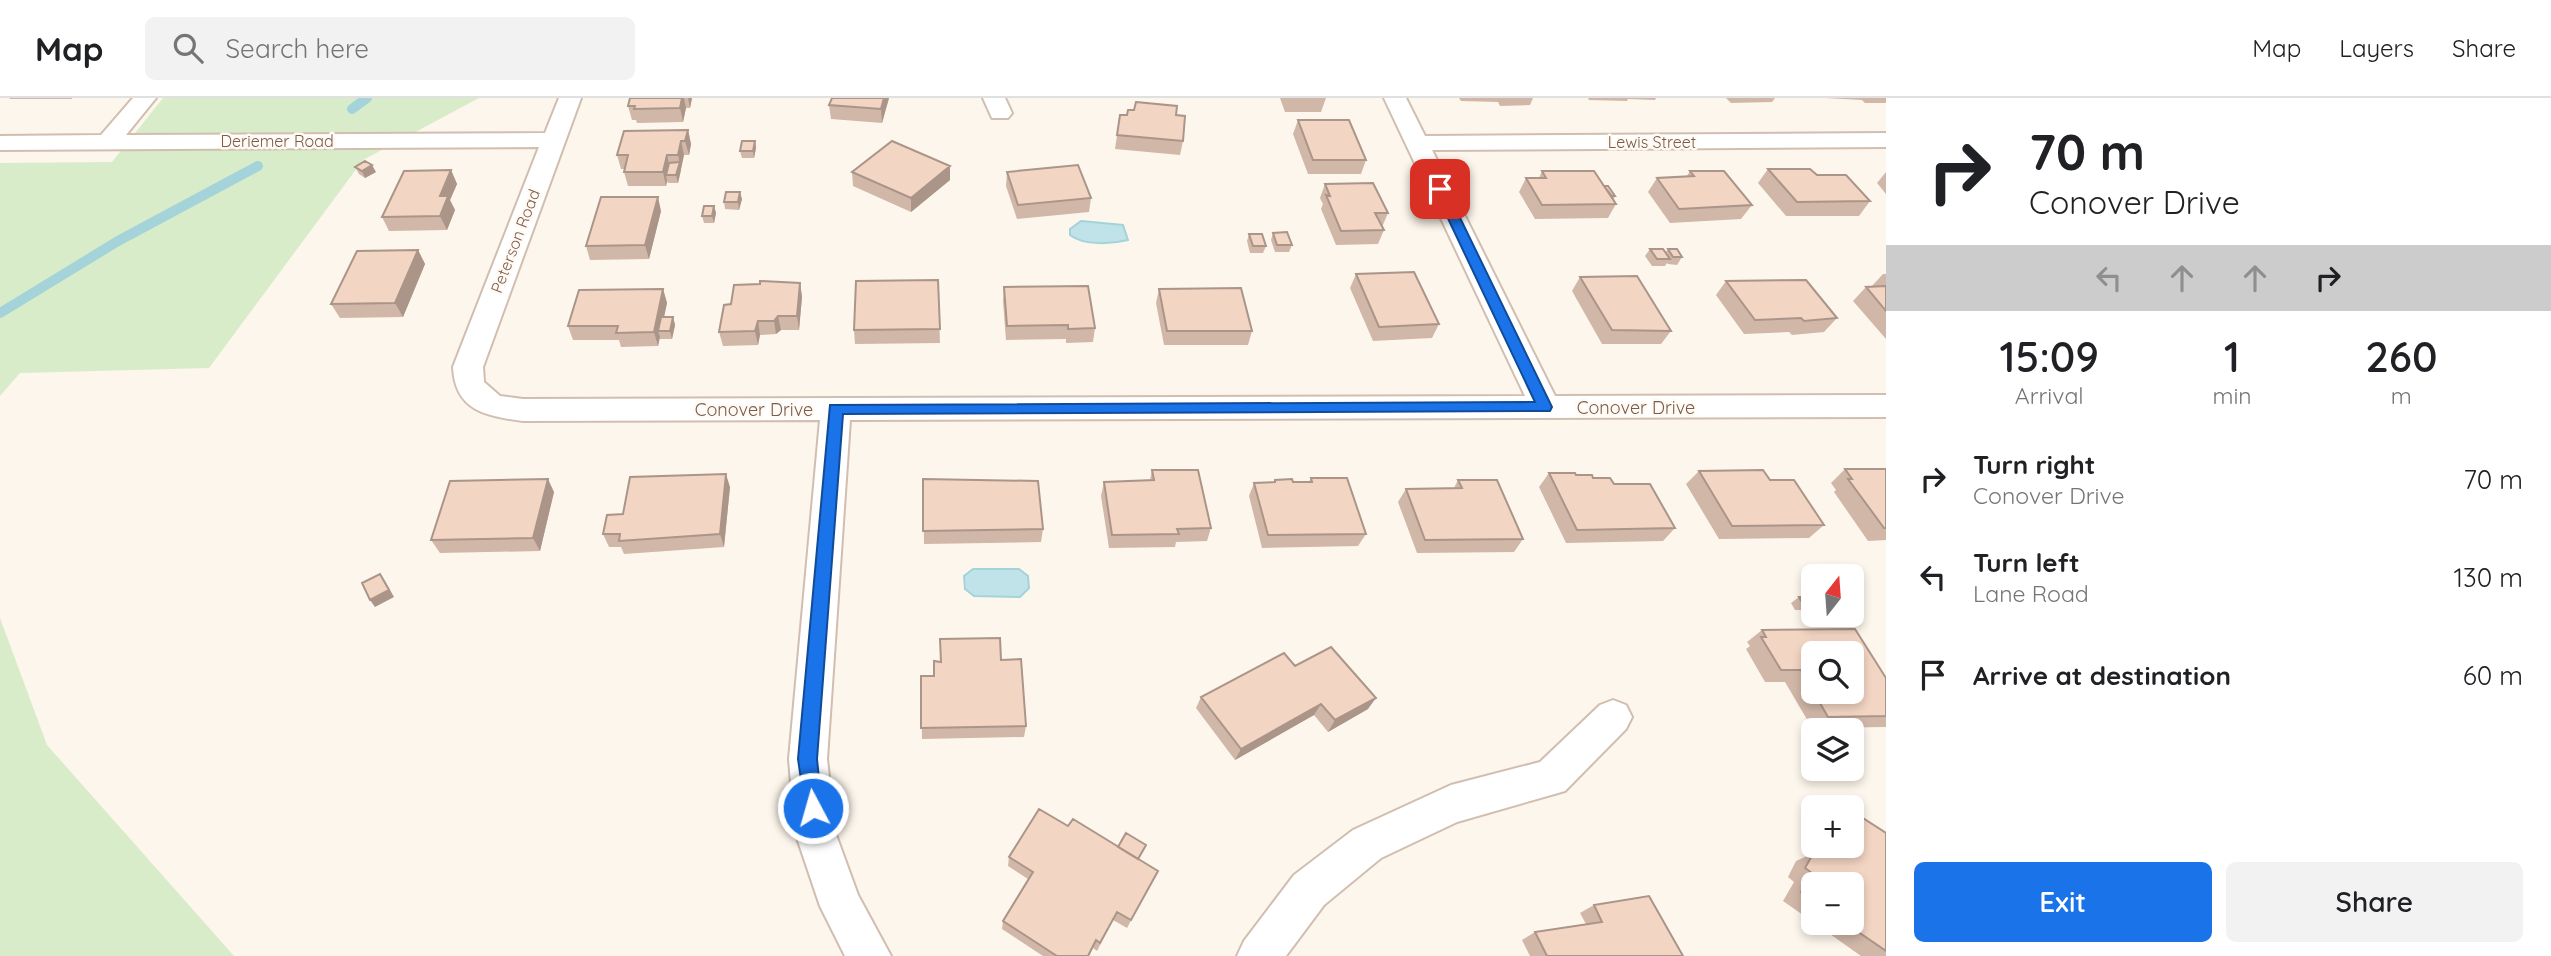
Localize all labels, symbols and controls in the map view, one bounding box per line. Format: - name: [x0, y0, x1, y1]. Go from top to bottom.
- search box: [145, 17, 635, 80]
- text: Map: [35, 28, 103, 69]
- icon: search: [169, 29, 207, 67]
- text: Search here: [225, 32, 369, 65]
- text: Map: [2252, 33, 2301, 63]
- text: Layers: [2339, 33, 2414, 63]
- text: Share: [2452, 33, 2516, 63]
- text: 70 m: [2029, 121, 2145, 182]
- icon: right: [1914, 126, 2005, 217]
- street label: Deriemer Road: [220, 131, 334, 151]
- street label: Lewis Street: [1608, 132, 1696, 152]
- pin: [1410, 159, 1470, 219]
- icon: arrive: [1421, 170, 1459, 208]
- text: Conover Drive: [2029, 182, 2240, 222]
- street label: Peterson Road: [486, 186, 544, 296]
- icon: left: [2090, 259, 2128, 297]
- icon: ahead: [2163, 259, 2201, 297]
- icon: ahead: [2236, 259, 2274, 297]
- icon: right: [2309, 259, 2347, 297]
- text: 15:09: [2000, 330, 2099, 383]
- text: 1: [2224, 330, 2240, 383]
- text: 260: [2365, 330, 2437, 383]
- text: Arrival: [2015, 381, 2084, 410]
- text: min: [2212, 381, 2252, 410]
- text: m: [2391, 381, 2412, 410]
- street label: Conover Drive: [1577, 396, 1695, 419]
- street label: Conover Drive: [695, 398, 813, 421]
- text: Turn right: [1973, 448, 2095, 481]
- icon: right: [1914, 460, 1952, 498]
- text: 70 m: [2463, 463, 2523, 496]
- text: Conover Drive: [1973, 481, 2125, 510]
- text: Turn left: [1973, 546, 2080, 579]
- icon: left: [1914, 558, 1952, 596]
- text: 130 m: [2453, 561, 2523, 594]
- north arrow: [1801, 564, 1864, 626]
- map controls: [1801, 564, 1864, 935]
- text: Lane Road: [1973, 579, 2089, 608]
- button: search: [1801, 641, 1864, 704]
- icon: arrive: [1914, 656, 1952, 694]
- text: Arrive at destination: [1973, 659, 2231, 692]
- text: 60 m: [2463, 659, 2523, 692]
- button: layers: [1801, 718, 1864, 781]
- position arrow: [776, 771, 850, 845]
- button: +: [1801, 795, 1864, 858]
- button: Exit: [1914, 862, 2212, 942]
- button: Share: [2226, 862, 2523, 942]
- button: −: [1801, 872, 1864, 935]

